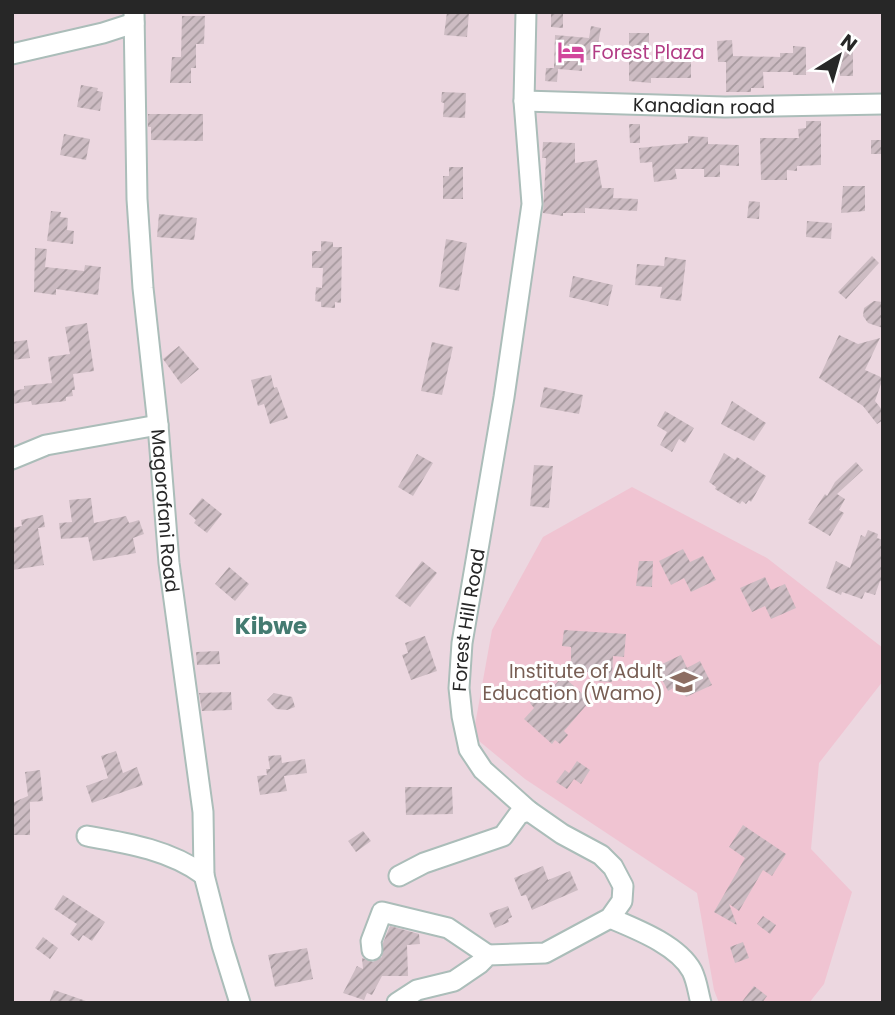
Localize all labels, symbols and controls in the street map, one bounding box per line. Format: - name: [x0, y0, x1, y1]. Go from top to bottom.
- north arrow: [804, 21, 874, 91]
- text: N: [835, 28, 863, 58]
- hotel icon: Forest Plaza: [556, 37, 586, 67]
- place label: Forest Plaza: [592, 39, 705, 66]
- street label: Kanadian road: [633, 91, 775, 121]
- street label: Magorofani Road: [145, 428, 186, 594]
- street label: Forest Hill Road: [445, 546, 491, 692]
- district label: Kibwe: [235, 610, 307, 642]
- place label: Institute of Adult Education (Wamo): [483, 658, 663, 707]
- school or university icon: Institute of Adult Education (Wamo): [669, 667, 699, 697]

